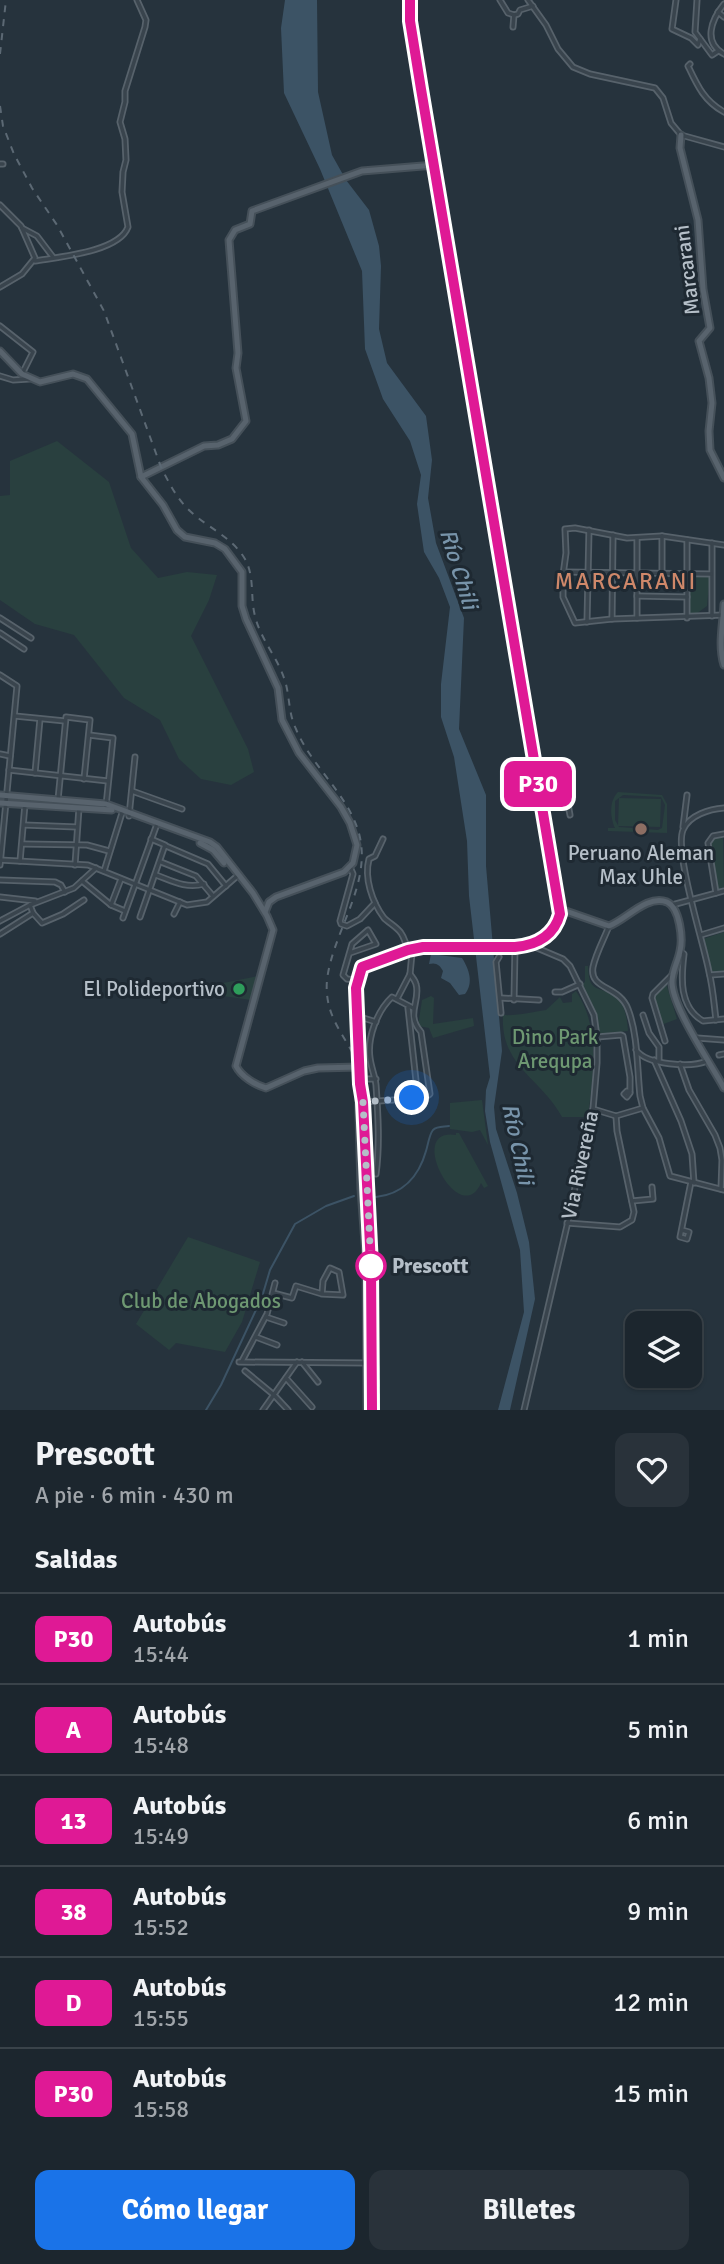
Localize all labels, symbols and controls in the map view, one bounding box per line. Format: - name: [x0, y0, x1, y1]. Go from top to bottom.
- street label: Marcarani: [669, 223, 705, 317]
- water label: Río Chili: [433, 525, 486, 615]
- district label: MARCARANI: [555, 567, 697, 596]
- line badge: P30: [498, 761, 578, 807]
- text: P30: [518, 769, 558, 799]
- marker: Peruano Aleman Max Uhle: [633, 821, 649, 837]
- place label: Peruano Aleman Max Uhle: [568, 840, 714, 890]
- place label: El Polideportivo: [83, 976, 225, 1002]
- marker: El Polideportivo: [231, 981, 247, 997]
- park label: Dino Park Arequpa: [512, 1024, 599, 1074]
- your location: [394, 1080, 429, 1115]
- water label: Río Chili: [495, 1101, 541, 1190]
- street label: Via Rivereña: [556, 1108, 604, 1222]
- marker: Prescott: [356, 1251, 386, 1281]
- place label: Prescott: [392, 1253, 468, 1279]
- park label: Club de Abogados: [121, 1288, 281, 1314]
- map controls: [625, 1311, 702, 1388]
- button: layers: [625, 1311, 702, 1388]
- button: heart: [615, 1433, 689, 1507]
- text: Prescott: [35, 1434, 155, 1475]
- text: A pie · 6 min · 430 m: [35, 1481, 234, 1510]
- text: Salidas: [35, 1544, 117, 1576]
- text: Autobús: [133, 1608, 226, 1640]
- text: 1 min: [627, 1623, 689, 1655]
- text: P30: [53, 1624, 94, 1654]
- text: 15:44: [133, 1640, 189, 1669]
- text: Autobús: [133, 1699, 226, 1731]
- text: 5 min: [627, 1714, 689, 1746]
- text: A: [66, 1715, 81, 1745]
- text: 15:48: [133, 1731, 189, 1760]
- text: Autobús: [133, 1790, 226, 1822]
- text: 6 min: [627, 1805, 689, 1837]
- text: 13: [61, 1806, 86, 1836]
- text: 15:49: [133, 1822, 189, 1851]
- text: Autobús: [133, 1881, 226, 1913]
- text: 9 min: [627, 1896, 689, 1928]
- text: 38: [61, 1897, 86, 1927]
- text: 15:52: [133, 1913, 189, 1942]
- text: Autobús: [133, 1972, 226, 2004]
- text: 12 min: [613, 1987, 689, 2019]
- text: D: [65, 1988, 82, 2018]
- text: 15:55: [133, 2004, 189, 2033]
- text: Autobús: [133, 2063, 226, 2095]
- text: 15 min: [613, 2078, 689, 2110]
- text: P30: [53, 2079, 94, 2109]
- text: 15:58: [133, 2095, 189, 2124]
- button: Cómo llegar: [35, 2170, 355, 2250]
- button: Billetes: [369, 2170, 689, 2250]

